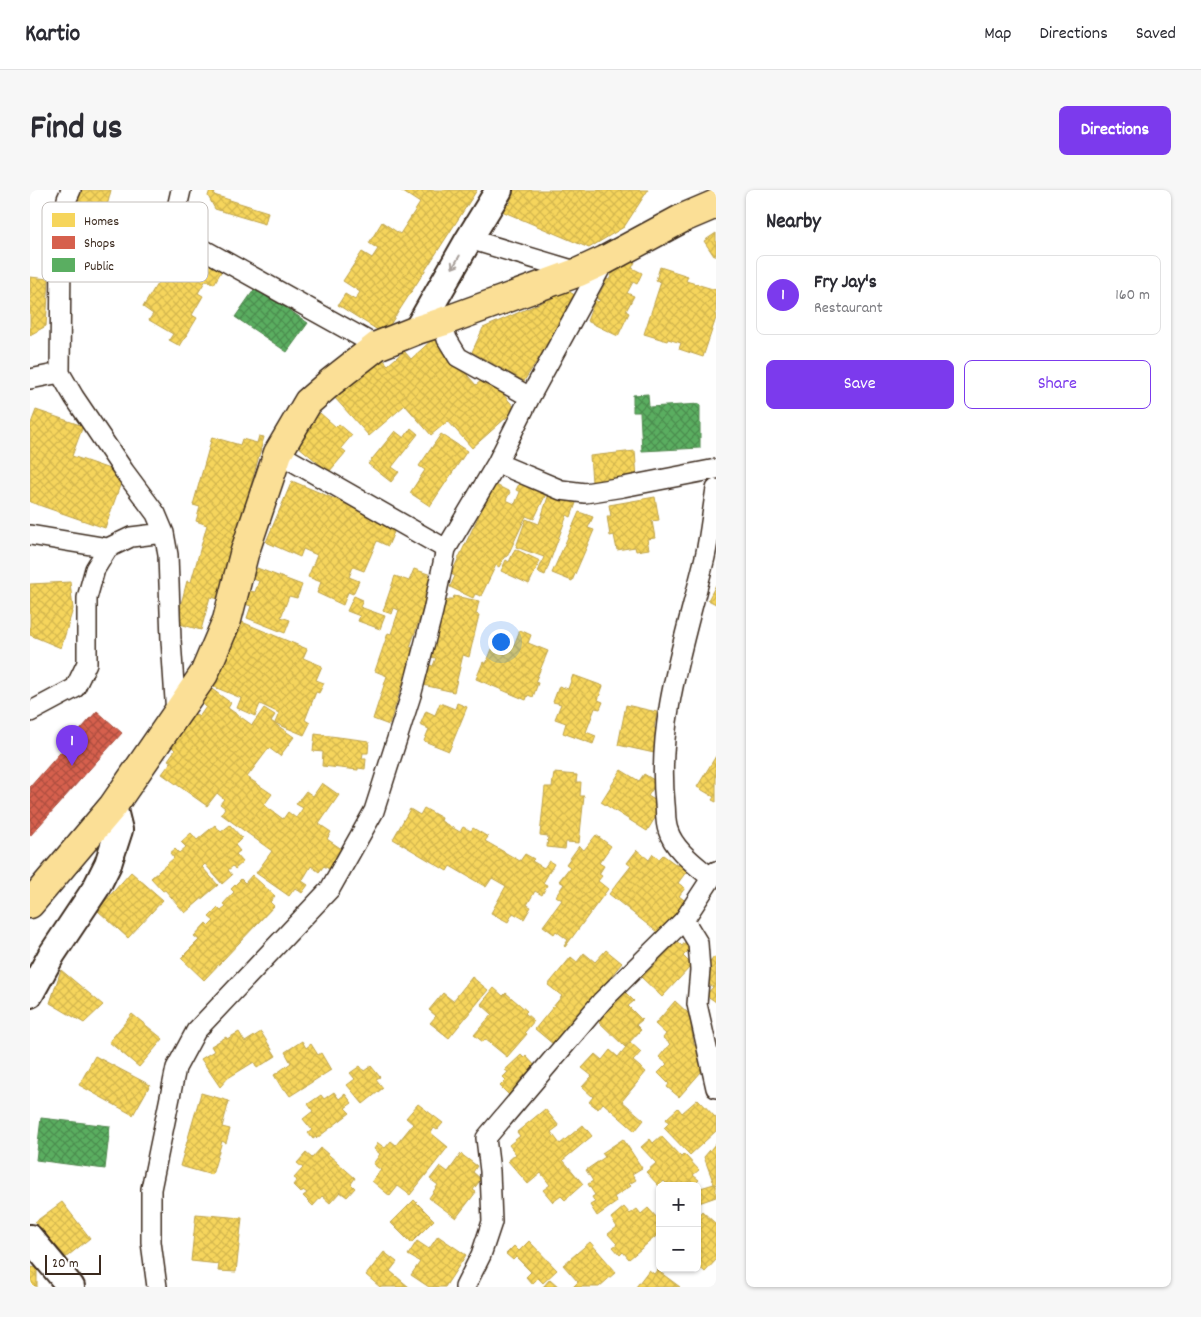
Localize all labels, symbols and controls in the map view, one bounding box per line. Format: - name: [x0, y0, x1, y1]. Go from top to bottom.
- text: Kartio: [25, 18, 80, 52]
- text: Map: [984, 22, 1011, 47]
- text: Directions: [1039, 22, 1108, 47]
- text: Saved: [1136, 22, 1176, 47]
- text: Find us: [30, 105, 122, 155]
- button: Directions: [1059, 106, 1171, 155]
- legend: [42, 202, 208, 282]
- text: Nearby: [766, 208, 821, 238]
- text: Homes: [84, 212, 119, 232]
- text: Shops: [84, 234, 115, 254]
- one-way arrow: [450, 254, 460, 268]
- text: Public: [84, 257, 114, 277]
- text: Fry Jay's: [814, 270, 877, 297]
- text: 1: [781, 284, 785, 307]
- text: 160 m: [1115, 284, 1150, 307]
- text: Restaurant: [814, 297, 883, 320]
- button: Save: [766, 360, 954, 409]
- button: Share: [964, 360, 1151, 409]
- your location: [488, 629, 514, 655]
- pin: 1: [56, 725, 88, 766]
- map controls: [656, 1182, 701, 1272]
- button: +: [656, 1182, 701, 1227]
- button: −: [656, 1227, 701, 1272]
- scale bar: [45, 1252, 101, 1275]
- text: 20 m: [52, 1254, 79, 1274]

